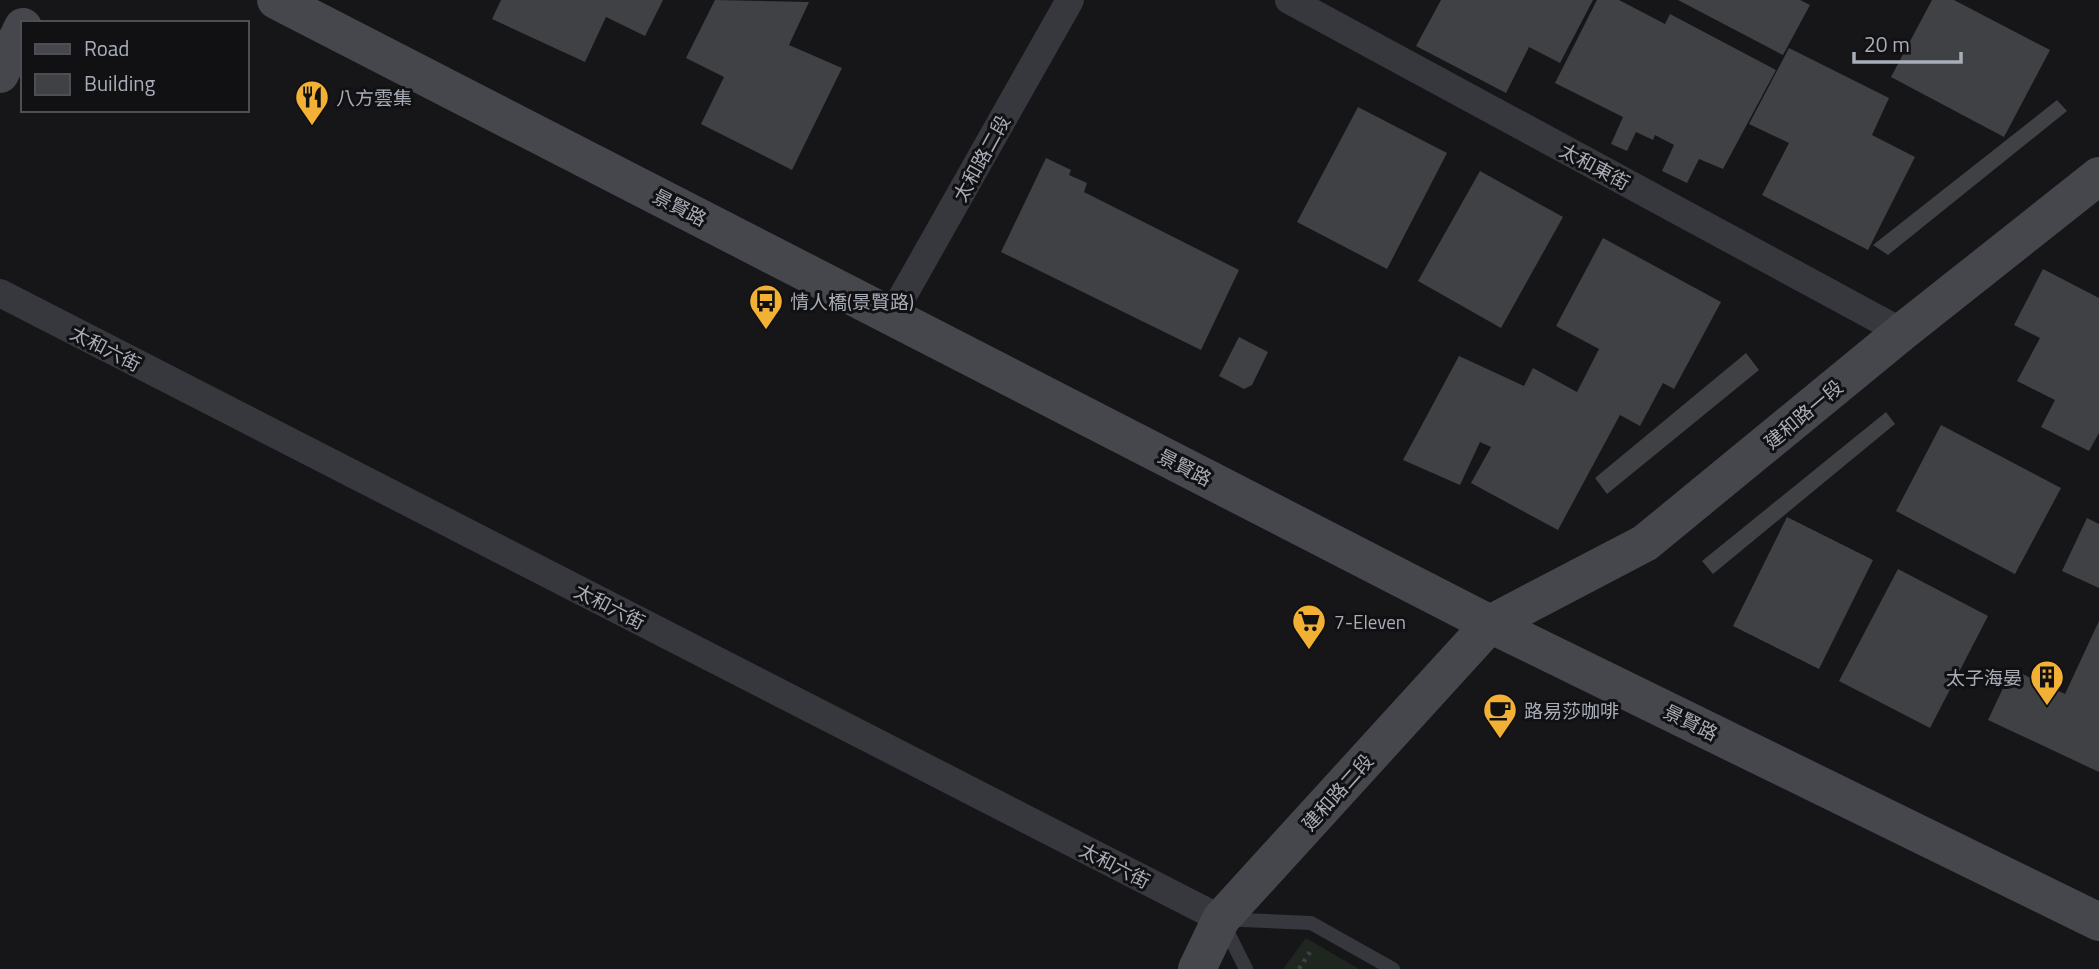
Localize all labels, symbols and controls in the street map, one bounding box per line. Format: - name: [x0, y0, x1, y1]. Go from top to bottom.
- legend: [21, 21, 248, 112]
- scale bar: [1854, 21, 1961, 65]
- text: 20 m: [1864, 28, 1910, 60]
- text: Road: [84, 32, 129, 64]
- text: Building: [84, 67, 156, 99]
- restaurant icon: 八方雲集: [293, 78, 331, 127]
- place label: 八方雲集: [336, 83, 412, 112]
- street label: 太和路二段: [945, 109, 1017, 207]
- street label: 太和東街: [1555, 135, 1635, 197]
- street label: 景賢路: [648, 181, 712, 233]
- bus stop icon: 情人橋(景賢路): [747, 282, 785, 331]
- place label: 情人橋(景賢路): [790, 287, 914, 316]
- street label: 太和六街: [66, 318, 146, 378]
- street label: 建和路一段: [1757, 372, 1849, 456]
- street label: 景賢路: [1153, 441, 1217, 493]
- street label: 太和六街: [570, 576, 650, 636]
- supermarket icon: 7-Eleven: [1290, 602, 1328, 651]
- place label: 7-Eleven: [1334, 607, 1406, 636]
- building icon: 太子海晏: [2028, 658, 2066, 707]
- place label: 太子海晏: [1946, 663, 2022, 692]
- cafe icon: 路易莎咖啡: [1481, 691, 1519, 740]
- place label: 路易莎咖啡: [1524, 696, 1619, 725]
- street label: 景賢路: [1659, 696, 1723, 748]
- street label: 建和路二段: [1294, 747, 1380, 837]
- street label: 太和六街: [1075, 835, 1155, 895]

